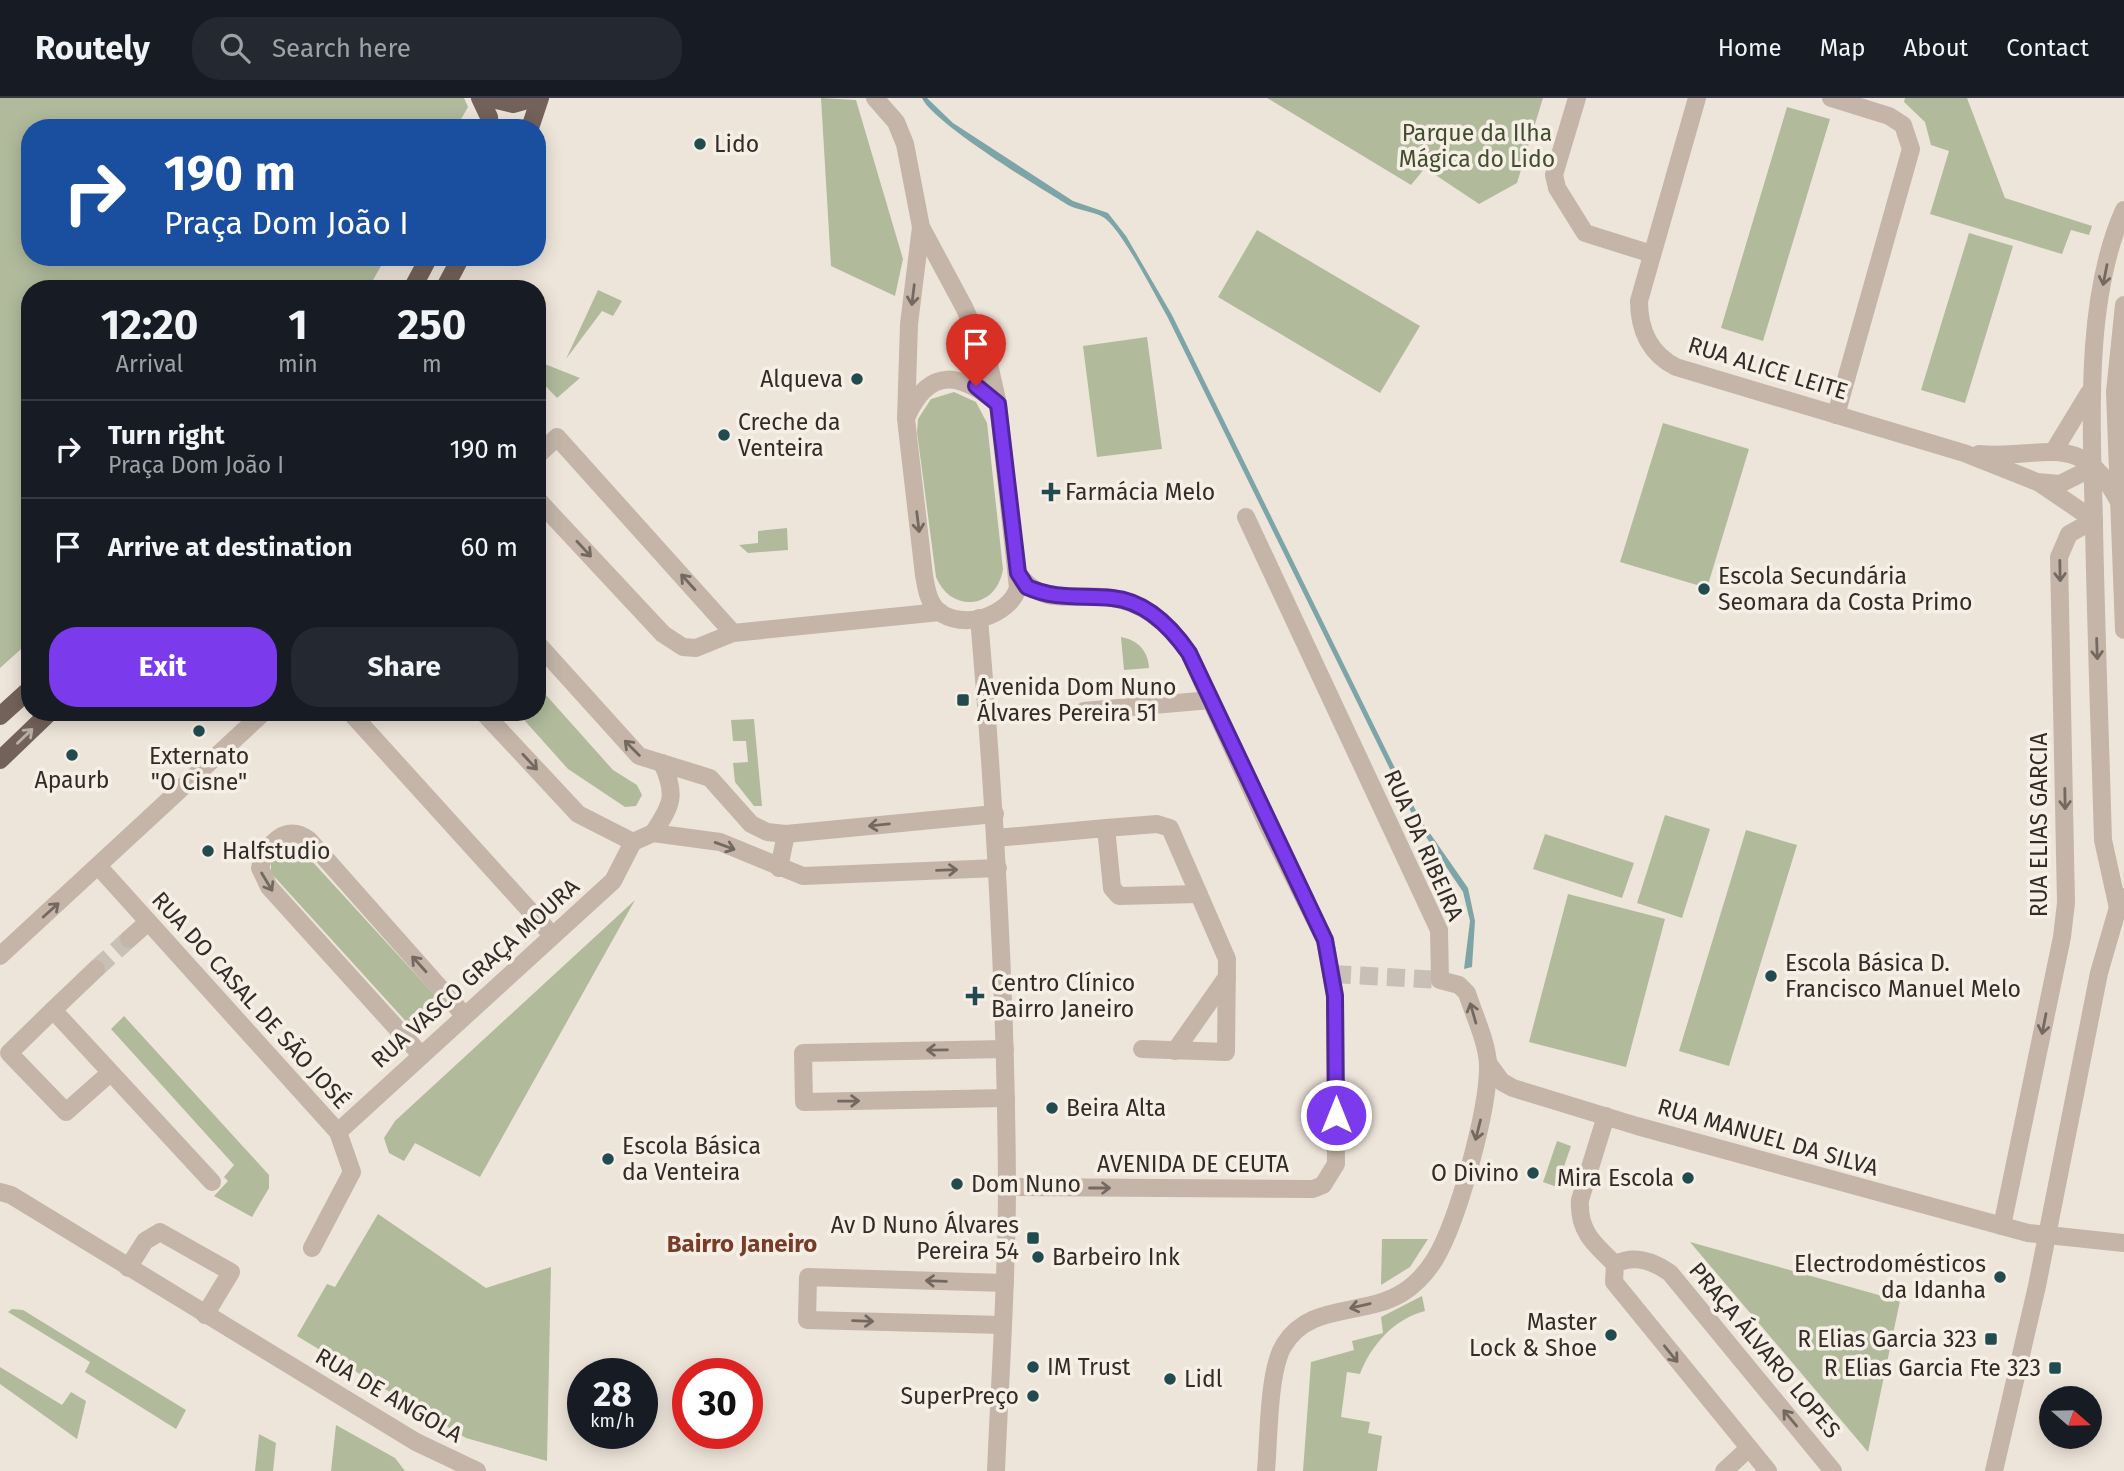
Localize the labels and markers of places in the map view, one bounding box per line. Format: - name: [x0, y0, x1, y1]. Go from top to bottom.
- place label: Lido: [714, 130, 759, 158]
- marker: Lido: [692, 136, 708, 152]
- pin: [946, 314, 1006, 386]
- place label: Alqueva: [760, 365, 843, 393]
- marker: Alqueva: [849, 371, 865, 387]
- place label: Creche da Venteira: [738, 408, 841, 462]
- marker: Creche da Venteira: [716, 427, 732, 443]
- place label: Farmácia Melo: [1065, 478, 1215, 506]
- marker: Farmácia Melo: [1043, 484, 1059, 500]
- place label: Escola Secundária Seomara da Costa Primo: [1718, 562, 1973, 616]
- marker: Escola Secundária Seomara da Costa Primo: [1696, 581, 1712, 597]
- place label: Avenida Dom Nuno Álvares Pereira 51: [977, 673, 1176, 727]
- marker: Avenida Dom Nuno Álvares Pereira 51: [955, 692, 971, 708]
- marker: Externato "O Cisne": [191, 723, 207, 739]
- place label: Externato "O Cisne": [149, 742, 249, 796]
- marker: Apaurb: [64, 747, 80, 763]
- place label: Apaurb: [34, 766, 110, 794]
- place label: Halfstudio: [222, 837, 330, 865]
- marker: Halfstudio: [200, 843, 216, 859]
- place label: Escola Básica D. Francisco Manuel Melo: [1785, 949, 2021, 1003]
- marker: Escola Básica D. Francisco Manuel Melo: [1763, 968, 1779, 984]
- place label: Centro Clínico Bairro Janeiro: [991, 969, 1135, 1023]
- marker: Centro Clínico Bairro Janeiro: [965, 986, 985, 1006]
- place label: Beira Alta: [1066, 1094, 1166, 1122]
- marker: Beira Alta: [1044, 1100, 1060, 1116]
- place label: Escola Básica da Venteira: [622, 1132, 761, 1186]
- marker: Escola Básica da Venteira: [600, 1151, 616, 1167]
- place label: O Divino: [1431, 1159, 1519, 1187]
- place label: Mira Escola: [1557, 1164, 1674, 1192]
- marker: O Divino: [1525, 1165, 1541, 1181]
- place label: Dom Nuno: [971, 1170, 1081, 1198]
- marker: Mira Escola: [1680, 1170, 1696, 1186]
- marker: Dom Nuno: [949, 1176, 965, 1192]
- place label: Av D Nuno Álvares Pereira 54: [831, 1210, 1019, 1265]
- marker: Av D Nuno Álvares Pereira 54: [1025, 1230, 1041, 1246]
- place label: Barbeiro Ink: [1052, 1243, 1180, 1271]
- marker: Barbeiro Ink: [1030, 1249, 1046, 1265]
- place label: Electrodomésticos da Idanha: [1794, 1250, 1986, 1304]
- marker: Electrodomésticos da Idanha: [1992, 1269, 2008, 1285]
- place label: Master Lock & Shoe: [1469, 1308, 1597, 1362]
- place label: R Elias Garcia 323: [1797, 1325, 1977, 1353]
- marker: Master Lock & Shoe: [1603, 1327, 1619, 1343]
- marker: R Elias Garcia 323: [1983, 1331, 1999, 1347]
- place label: IM Trust: [1047, 1353, 1131, 1381]
- place label: R Elias Garcia Fte 323: [1824, 1354, 2041, 1382]
- marker: IM Trust: [1025, 1359, 1041, 1375]
- marker: R Elias Garcia Fte 323: [2047, 1360, 2063, 1376]
- place label: Lidl: [1184, 1365, 1223, 1393]
- marker: Lidl: [1162, 1371, 1178, 1387]
- place label: SuperPreço: [900, 1382, 1019, 1410]
- marker: SuperPreço: [1025, 1388, 1041, 1404]

